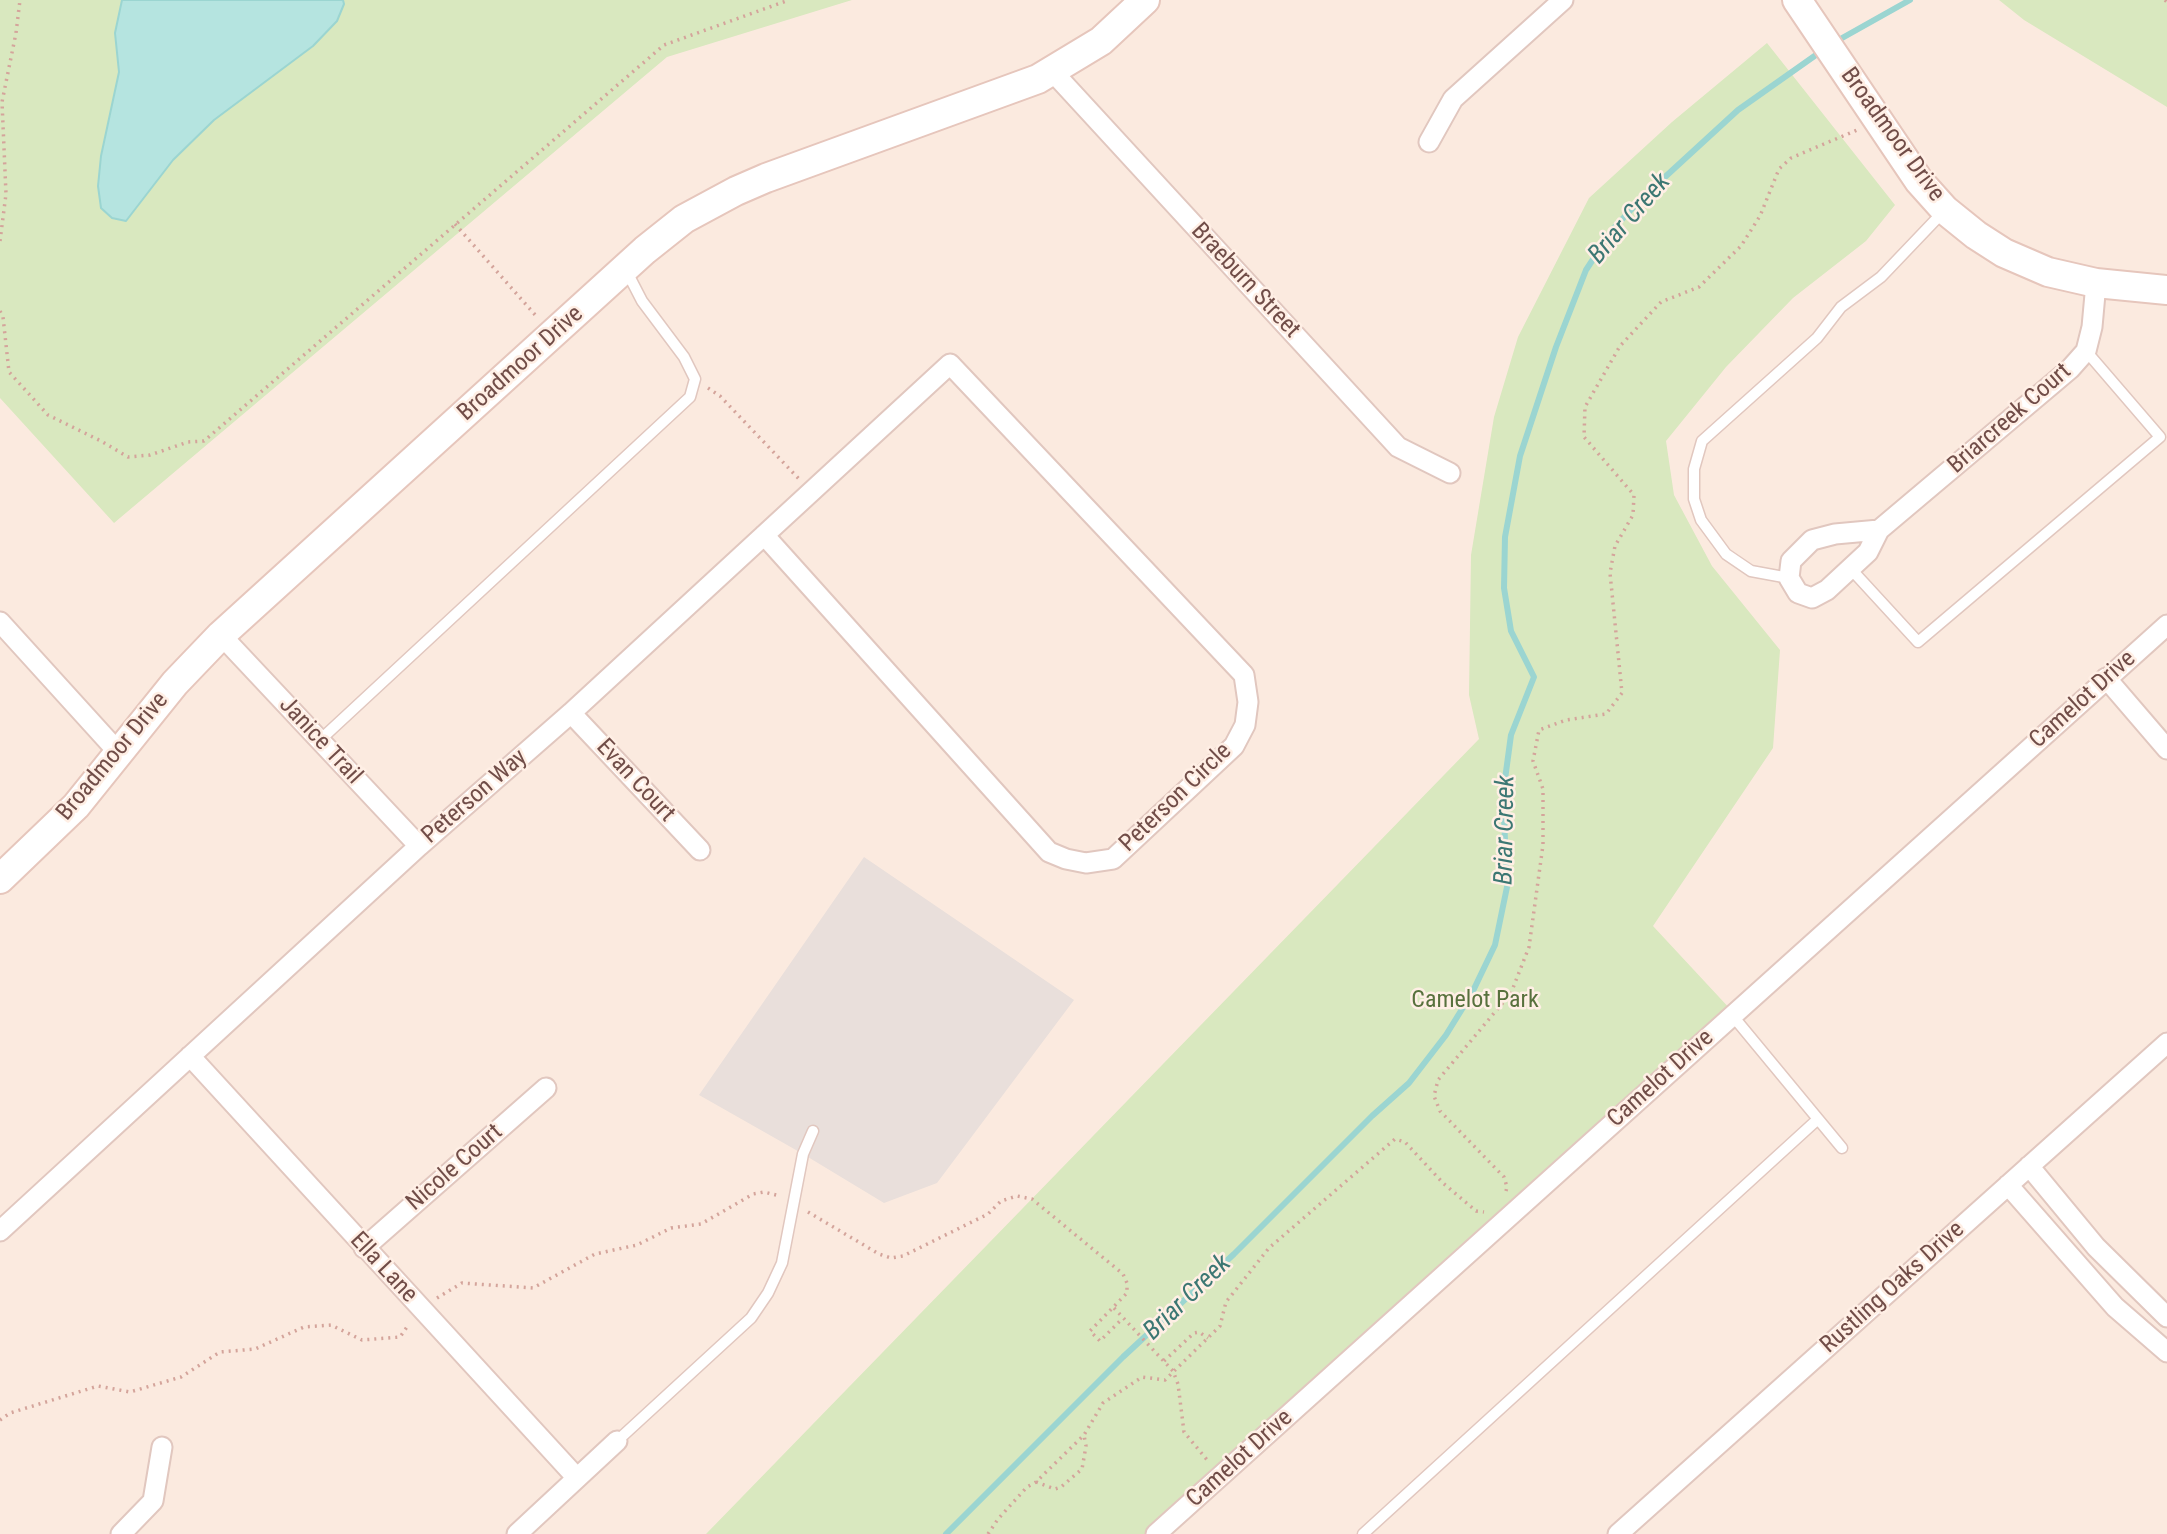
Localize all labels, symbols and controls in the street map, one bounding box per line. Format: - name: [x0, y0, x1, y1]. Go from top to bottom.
- street label: Broadmoor Drive: [1834, 62, 1950, 208]
- water label: Briar Creek: [1582, 167, 1678, 271]
- street label: Braeburn Street: [1184, 217, 1306, 345]
- street label: Broadmoor Drive: [452, 300, 590, 428]
- street label: Briarcreek Court: [1943, 358, 2077, 480]
- street label: Camelot Drive: [2024, 645, 2142, 755]
- street label: Broadmoor Drive: [51, 687, 175, 827]
- street label: Janice Trail: [272, 691, 368, 791]
- street label: Evan Court: [589, 734, 681, 828]
- street label: Peterson Circle: [1114, 738, 1238, 858]
- street label: Peterson Way: [417, 744, 533, 850]
- water label: Briar Creek: [1489, 775, 1523, 885]
- park label: Camelot Park: [1411, 987, 1539, 1015]
- street label: Camelot Drive: [1602, 1024, 1720, 1134]
- street label: Nicole Court: [401, 1118, 509, 1218]
- street label: Rustling Oaks Drive: [1815, 1216, 1971, 1360]
- street label: Ella Lane: [343, 1227, 423, 1309]
- water label: Briar Creek: [1138, 1249, 1238, 1347]
- street label: Camelot Drive: [1181, 1404, 1299, 1514]

